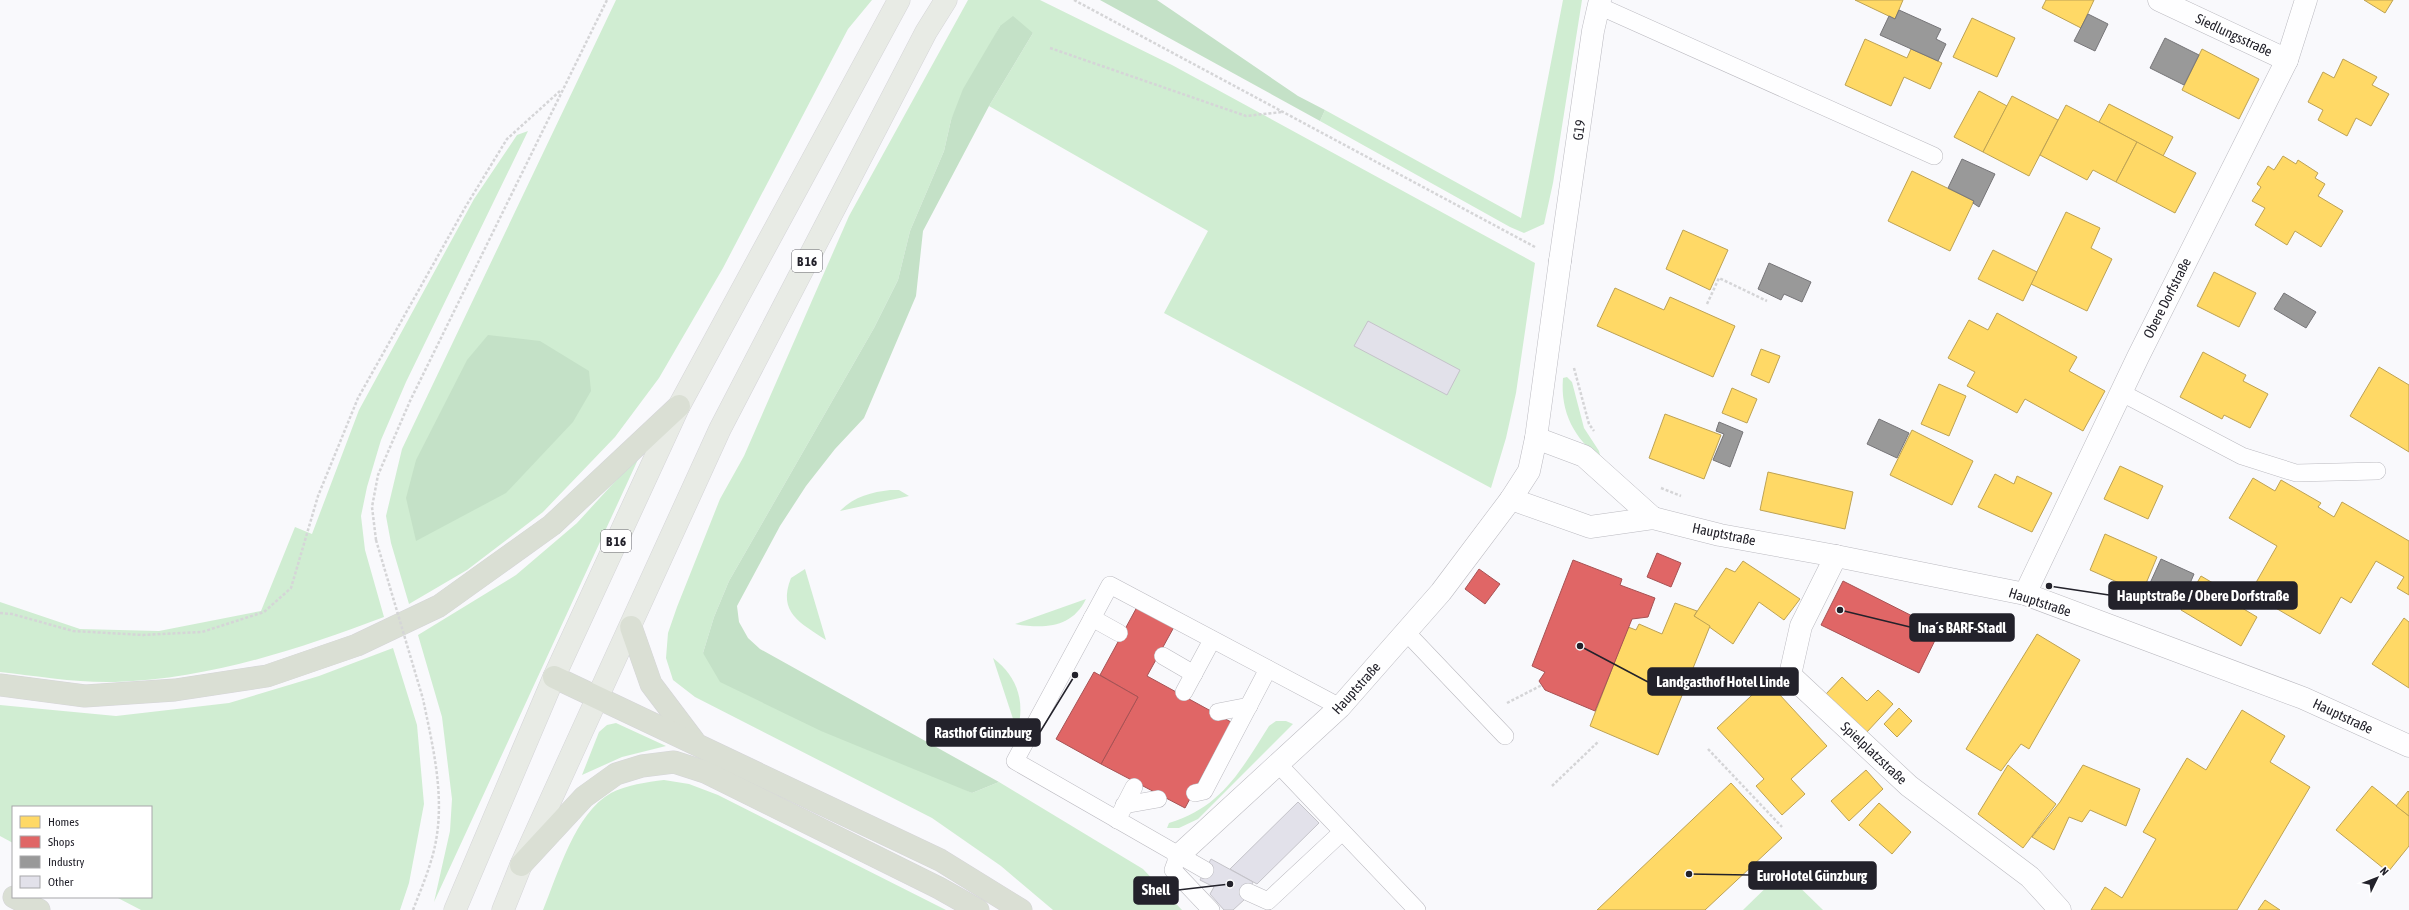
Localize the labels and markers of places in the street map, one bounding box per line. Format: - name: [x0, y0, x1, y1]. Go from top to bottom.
- callout: Hauptstraße / Obere Dorfstraße: [2109, 582, 2297, 609]
- callout: Ina´s BARF-Stadl: [1910, 614, 2014, 641]
- callout: Landgasthof Hotel Linde: [1648, 668, 1798, 695]
- callout: Rasthof Günzburg: [927, 719, 1040, 746]
- callout: EuroHotel Günzburg: [1749, 862, 1876, 889]
- callout: Shell: [1134, 877, 1178, 904]

